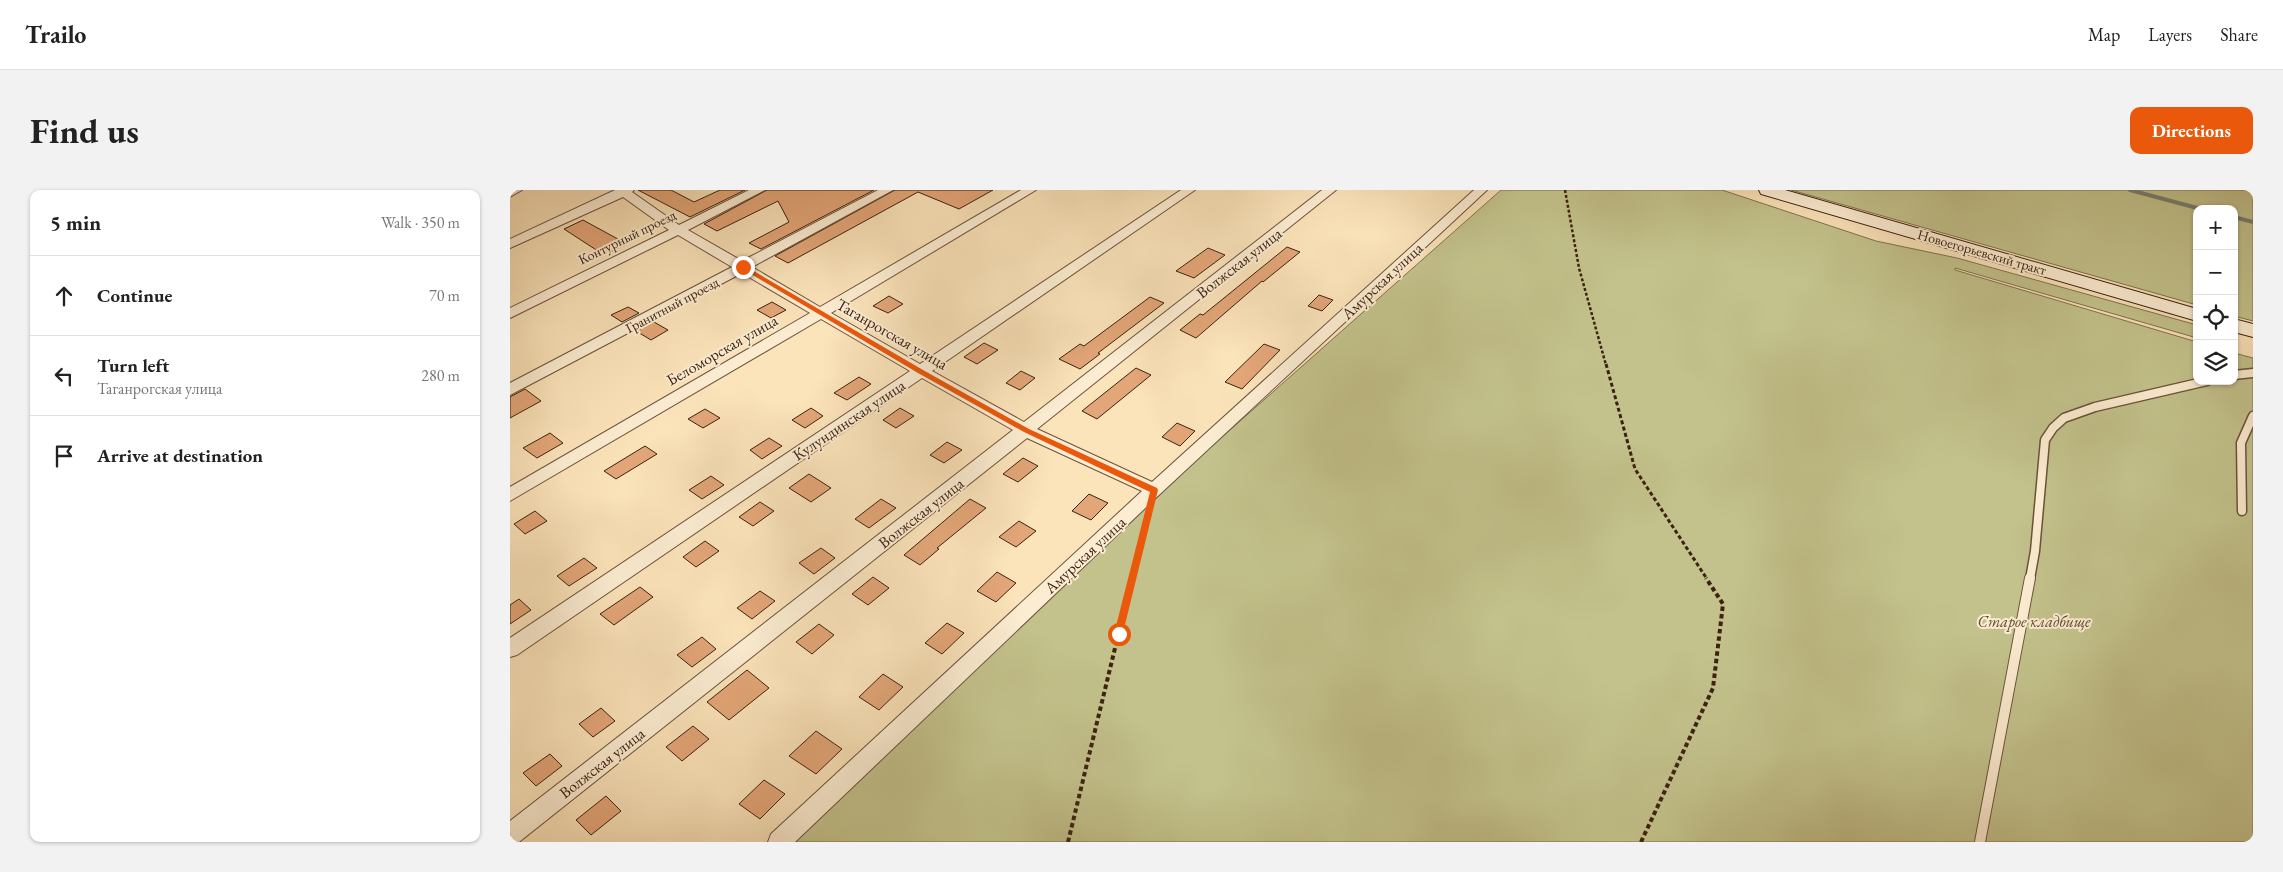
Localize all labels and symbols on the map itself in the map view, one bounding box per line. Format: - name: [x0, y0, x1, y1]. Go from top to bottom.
- street label: Контурный проезд: [575, 205, 679, 268]
- street label: Волжская улица: [1192, 223, 1287, 303]
- street label: Новоегорьевский тракт: [1915, 225, 2049, 279]
- street label: Амурская улица: [1336, 237, 1428, 325]
- route end: [732, 256, 755, 279]
- street label: Гранитный проезд: [622, 273, 722, 337]
- street label: Таганрогская улица: [832, 294, 952, 375]
- street label: Беломорская улица: [663, 309, 782, 390]
- street label: Кулундинская улица: [789, 374, 910, 465]
- street label: Волжская улица: [874, 473, 969, 553]
- street label: Амурская улица: [1039, 511, 1131, 599]
- park label: Старое кладбище: [1978, 611, 2091, 632]
- route start: [1108, 623, 1131, 646]
- street label: Волжская улица: [555, 723, 650, 803]

